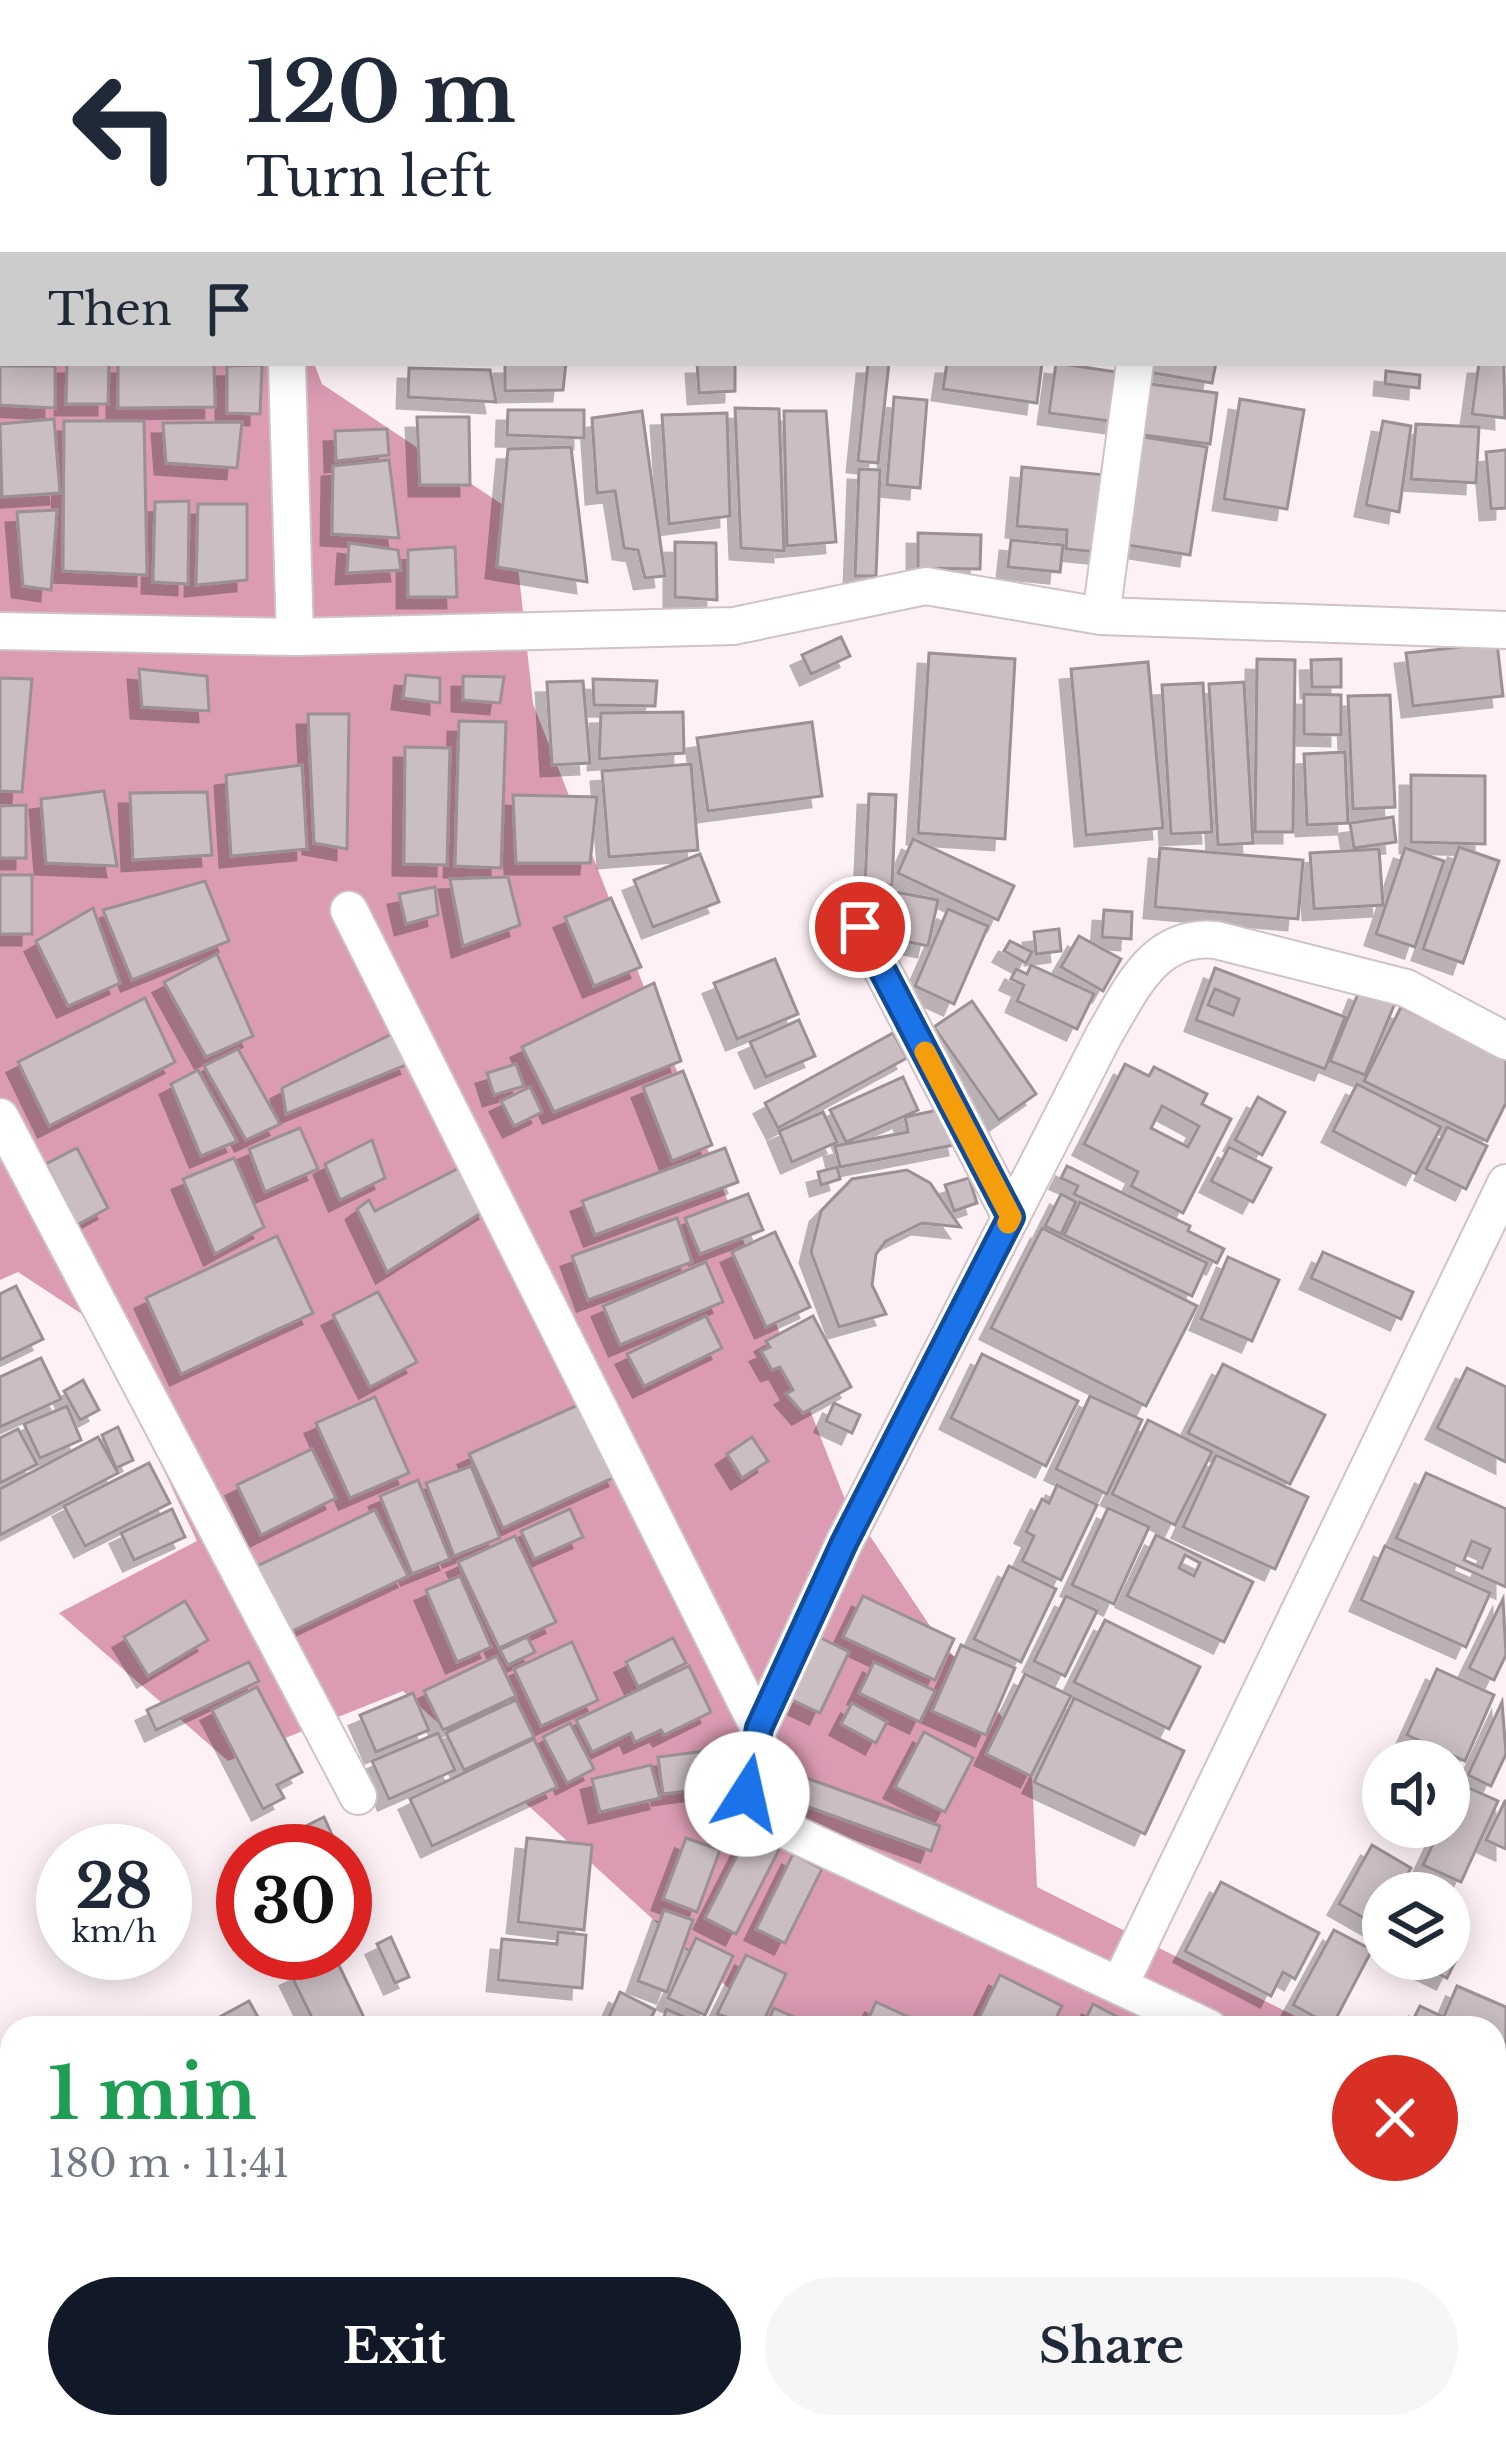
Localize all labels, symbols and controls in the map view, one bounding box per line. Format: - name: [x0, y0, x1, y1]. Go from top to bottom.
- text: 120 m: [246, 41, 516, 145]
- icon: left: [48, 48, 204, 204]
- text: Turn left: [246, 144, 492, 211]
- icon: arrive: [196, 276, 262, 342]
- text: Then: [48, 281, 172, 337]
- pin: [809, 876, 911, 978]
- icon: arrive: [827, 894, 893, 960]
- position arrow: [684, 1731, 810, 1857]
- map controls: [1362, 1740, 1470, 1980]
- button: sound: [1362, 1740, 1470, 1848]
- speed limit sign: 30: [216, 1824, 372, 1980]
- text: 28: [75, 1850, 153, 1924]
- button: layers: [1362, 1872, 1470, 1980]
- text: km/h: [71, 1913, 157, 1950]
- text: 1 min: [48, 2049, 257, 2138]
- button: close: [1332, 2055, 1458, 2181]
- text: 180 m · 11:41: [48, 2139, 290, 2188]
- button: Exit: [48, 2277, 741, 2415]
- button: Share: [765, 2277, 1458, 2415]

